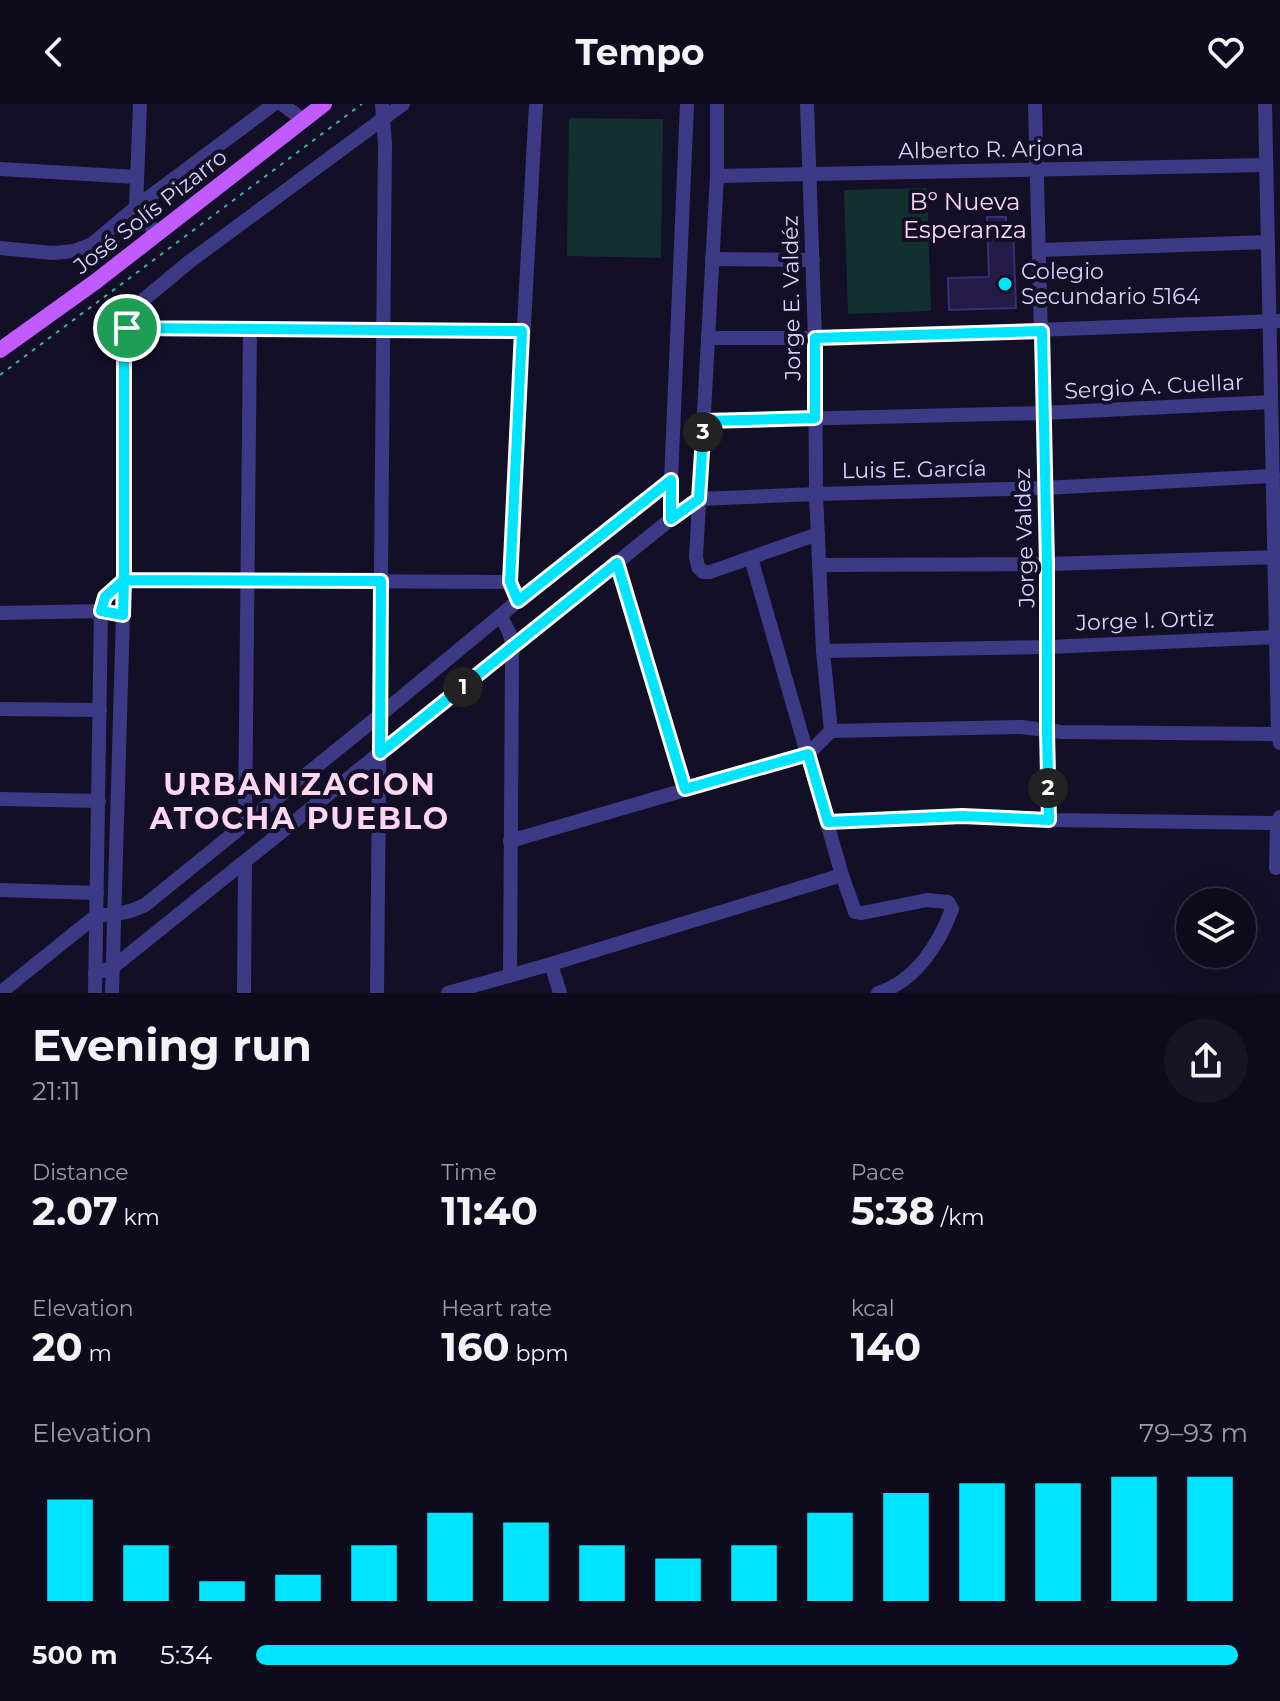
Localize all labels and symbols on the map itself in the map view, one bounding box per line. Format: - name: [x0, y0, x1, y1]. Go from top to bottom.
- street label: Alberto R. Arjona: [898, 134, 1084, 165]
- street label: José Solís Pizarro: [67, 143, 232, 280]
- district label: Bº Nueva Esperanza: [903, 187, 1027, 244]
- street label: Jorge E. Valdéz: [777, 215, 806, 382]
- place label: Colegio Secundario 5164: [1021, 258, 1201, 310]
- marker: Colegio Secundario 5164: [996, 275, 1014, 293]
- pin: [93, 294, 161, 362]
- street label: Sergio A. Cuellar: [1064, 368, 1245, 405]
- pin: 3: [683, 412, 723, 452]
- street label: Luis E. García: [841, 455, 987, 484]
- street label: Jorge Valdez: [1009, 468, 1040, 609]
- street label: Jorge I. Ortiz: [1074, 605, 1215, 636]
- pin: 1: [443, 667, 483, 707]
- district label: URBANIZACION ATOCHA PUEBLO: [149, 766, 450, 837]
- pin: 2: [1028, 768, 1068, 808]

